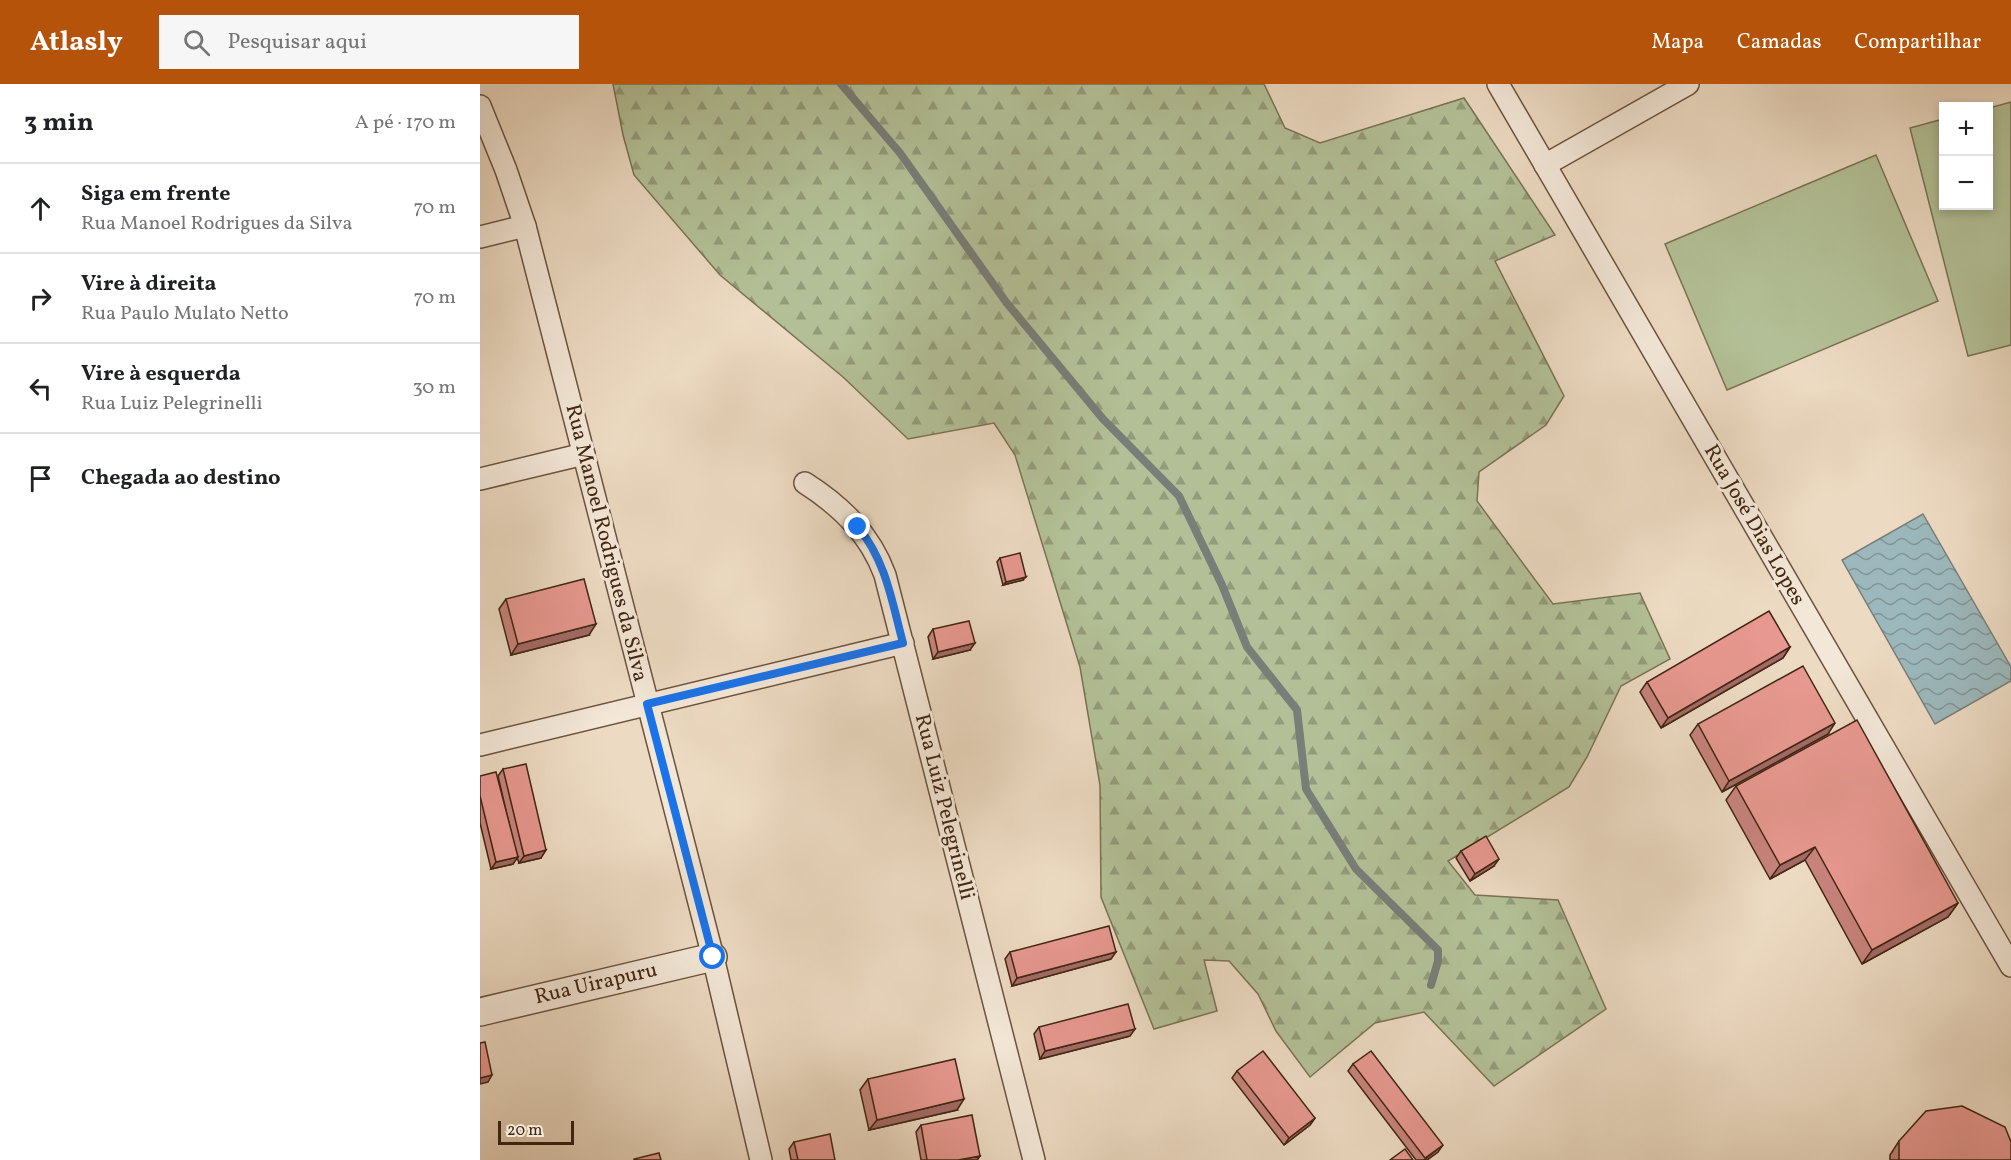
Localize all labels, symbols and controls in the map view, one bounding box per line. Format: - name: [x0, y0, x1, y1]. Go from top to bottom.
- search box: [159, 15, 579, 69]
- text: Atlasly: [30, 23, 123, 62]
- icon: search: [180, 26, 213, 59]
- text: Pesquisar aqui: [228, 27, 367, 58]
- text: Mapa: [1651, 28, 1704, 57]
- text: Camadas: [1737, 28, 1821, 57]
- text: Compartilhar: [1854, 28, 1981, 57]
- map controls: [1939, 102, 1993, 210]
- button: +: [1939, 102, 1993, 156]
- text: 3 min: [24, 105, 94, 141]
- text: A pé · 170 m: [355, 109, 456, 137]
- button: −: [1939, 156, 1993, 210]
- text: Siga em frente: [81, 179, 231, 210]
- icon: ahead: [24, 192, 57, 225]
- text: 70 m: [413, 194, 456, 222]
- text: Rua Manoel Rodrigues da Silva: [81, 210, 352, 238]
- text: Vire à direita: [81, 269, 217, 300]
- icon: right: [24, 282, 57, 315]
- text: 70 m: [413, 284, 456, 312]
- text: Rua Paulo Mulato Netto: [81, 300, 289, 328]
- text: Vire à esquerda: [81, 359, 241, 390]
- icon: left: [24, 372, 57, 405]
- text: 30 m: [412, 374, 456, 402]
- text: Rua Luiz Pelegrinelli: [81, 390, 263, 418]
- street label: Rua Manoel Rodrigues da Silva: [557, 401, 655, 685]
- street label: Rua José Dias Lopes: [1696, 439, 1812, 611]
- icon: arrive: [24, 462, 57, 495]
- text: Chegada ao destino: [81, 463, 281, 494]
- route end: [844, 513, 870, 539]
- street label: Rua Luiz Pelegrinelli: [907, 711, 981, 903]
- route start: [699, 943, 725, 969]
- street label: Rua Uirapuru: [532, 956, 660, 1012]
- scale bar: [498, 1118, 574, 1146]
- text: 20 m: [507, 1120, 542, 1142]

